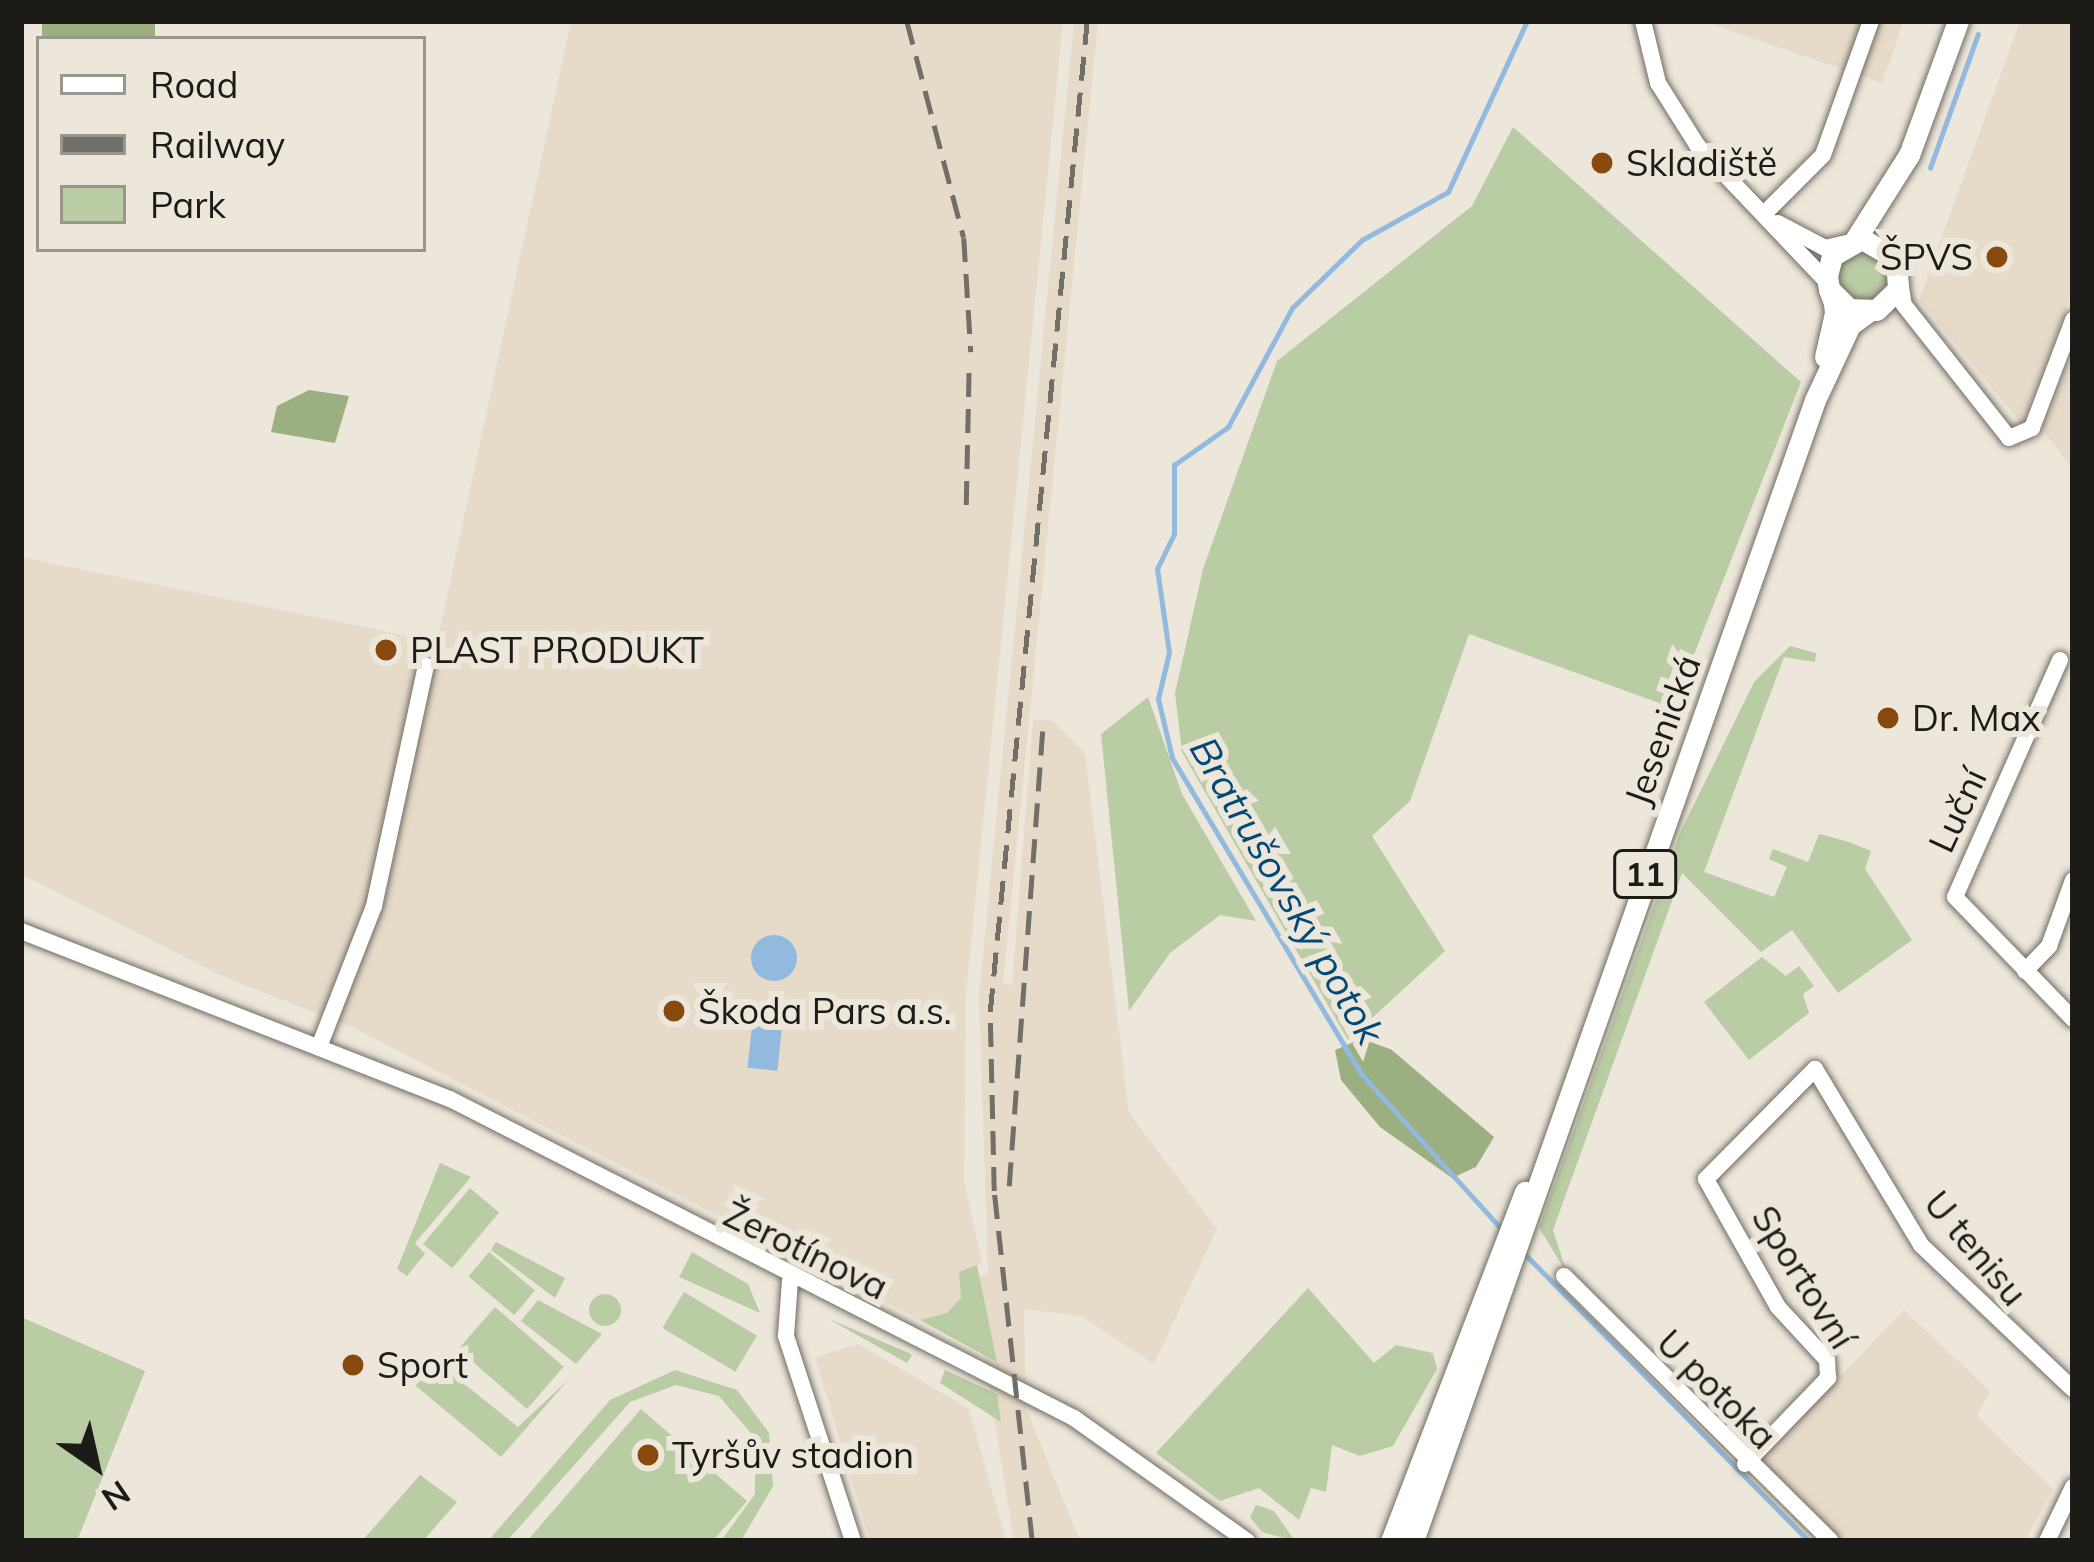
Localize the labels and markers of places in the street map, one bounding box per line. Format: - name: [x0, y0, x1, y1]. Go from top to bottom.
- place label: Skladiště: [1626, 141, 1777, 185]
- marker: Skladiště: [1589, 150, 1615, 176]
- place label: ŠPVS: [1880, 235, 1973, 279]
- marker: ŠPVS: [1984, 244, 2010, 270]
- place label: PLAST PRODUKT: [410, 628, 704, 672]
- marker: PLAST PRODUKT: [373, 637, 399, 663]
- place label: Dr. Max: [1912, 696, 2041, 740]
- marker: Dr. Max: [1875, 705, 1901, 731]
- place label: Škoda Pars a.s.: [698, 989, 952, 1033]
- marker: Škoda Pars a.s.: [661, 998, 687, 1024]
- place label: Sport: [377, 1343, 468, 1387]
- marker: Sport: [340, 1352, 366, 1378]
- place label: Tyršův stadion: [672, 1433, 914, 1477]
- marker: Tyršův stadion: [635, 1442, 661, 1468]

